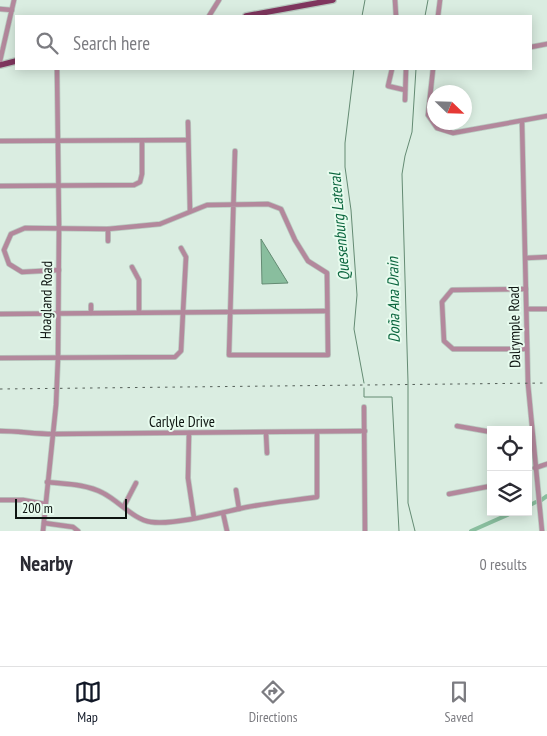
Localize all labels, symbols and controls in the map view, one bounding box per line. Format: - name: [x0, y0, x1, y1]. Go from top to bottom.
- search box: [15, 15, 532, 70]
- icon: search: [33, 29, 61, 57]
- text: Search here: [73, 31, 150, 55]
- north arrow: [427, 85, 472, 130]
- water label: Quesenburg Lateral: [324, 171, 354, 282]
- water label: Doña Ana Drain: [382, 256, 404, 343]
- street label: Hoagland Road: [36, 261, 56, 339]
- street label: Dalrymple Road: [504, 286, 524, 368]
- street label: Carlyle Drive: [149, 412, 215, 431]
- map controls: [487, 426, 532, 516]
- button: locate: [487, 426, 532, 471]
- button: layers: [487, 471, 532, 516]
- scale bar: [15, 496, 128, 519]
- text: 200 m: [22, 499, 53, 517]
- text: Nearby: [20, 550, 73, 577]
- text: 0 results: [480, 554, 527, 574]
- tab: Map: [74, 678, 102, 726]
- tab: Directions: [249, 678, 297, 726]
- tab: Saved: [445, 678, 473, 726]

